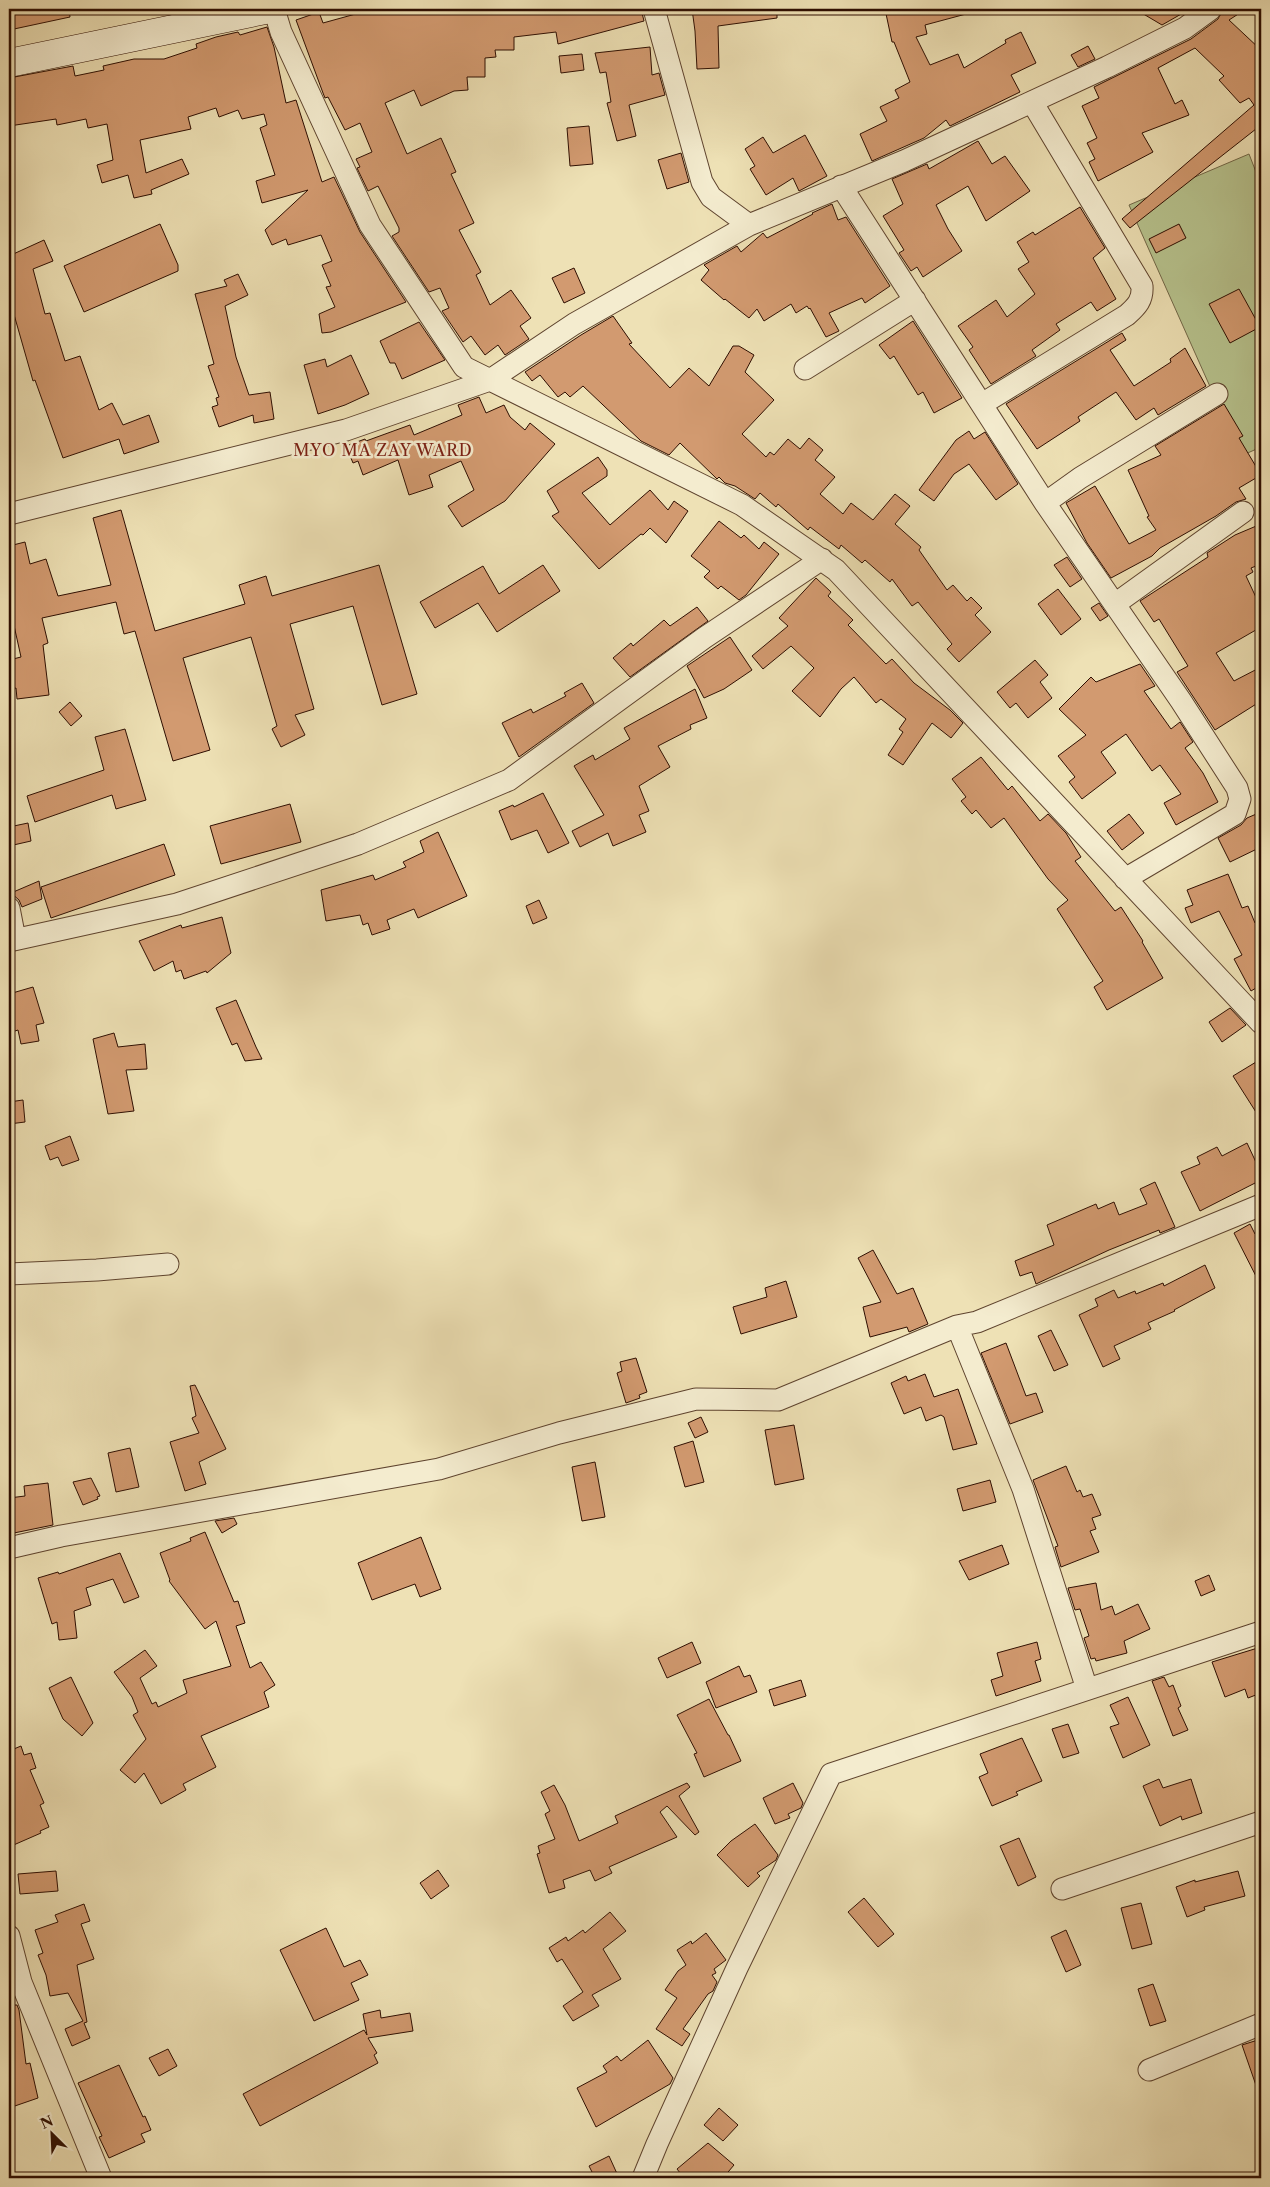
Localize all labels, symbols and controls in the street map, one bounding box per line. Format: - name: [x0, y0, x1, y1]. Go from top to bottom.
- district label: MYO MA ZAY WARD: [293, 440, 473, 460]
- north arrow: [28, 2110, 78, 2160]
- text: N: [37, 2111, 56, 2133]

